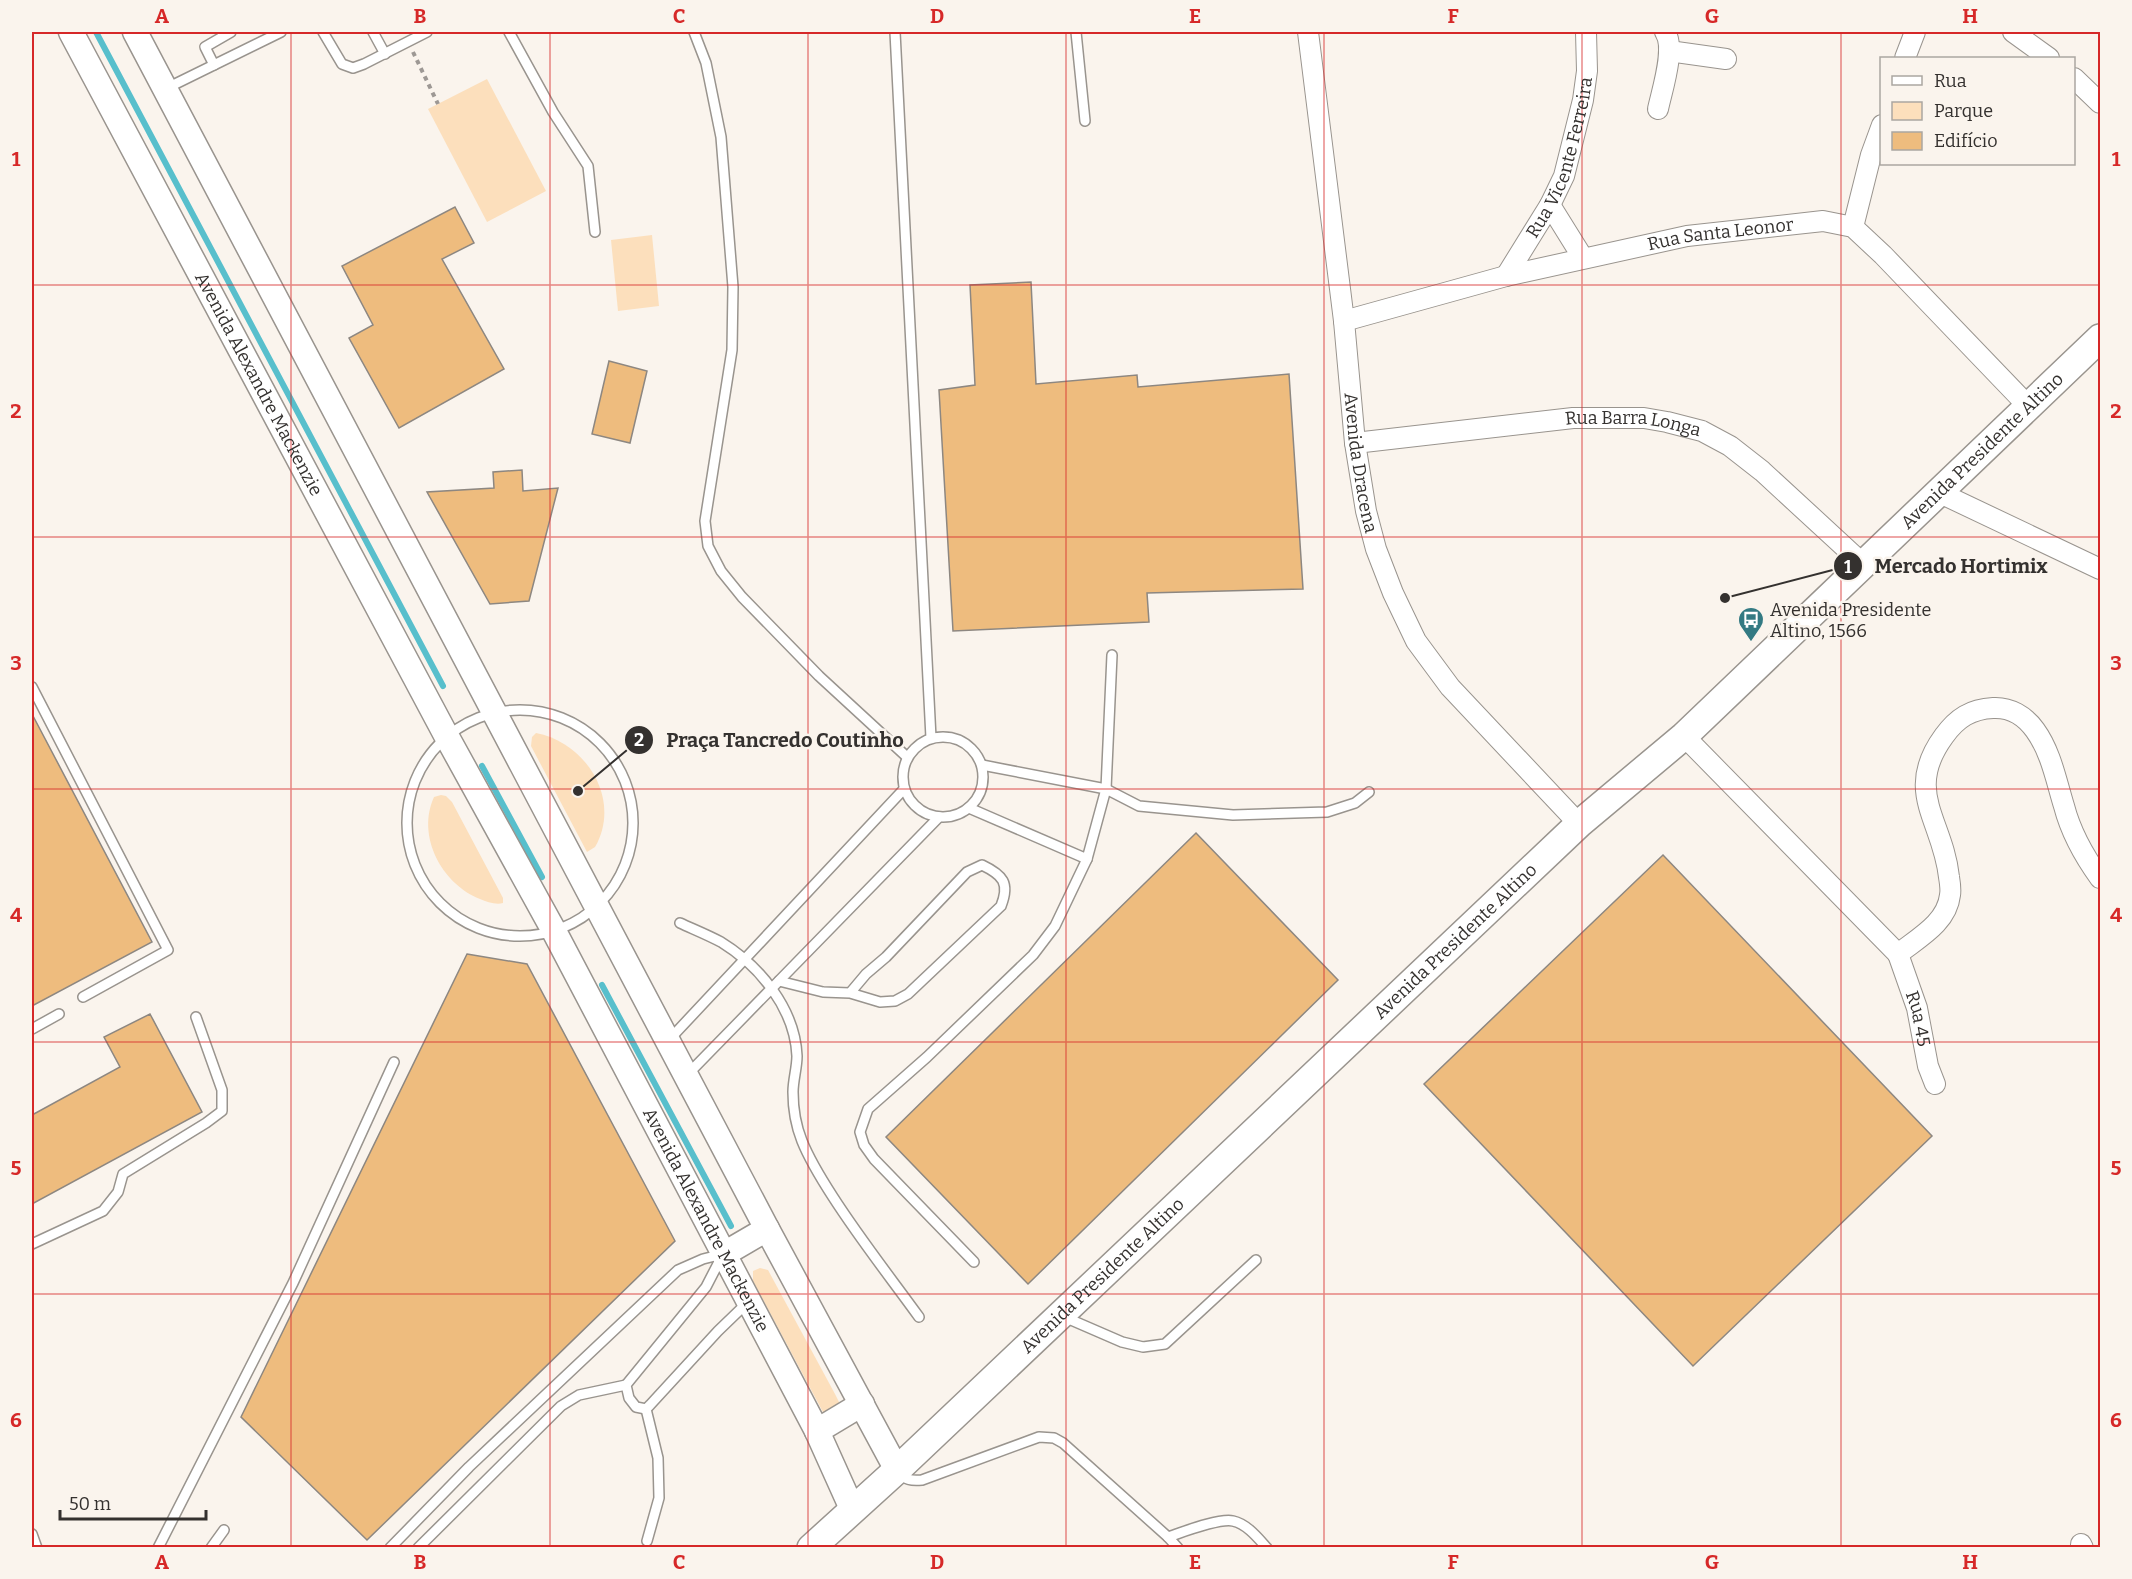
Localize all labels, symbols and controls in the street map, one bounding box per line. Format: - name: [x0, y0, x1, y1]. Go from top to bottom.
- text: A: [155, 4, 170, 28]
- text: B: [414, 4, 427, 28]
- text: C: [673, 4, 685, 28]
- text: D: [930, 4, 944, 28]
- text: E: [1189, 4, 1201, 28]
- text: F: [1447, 4, 1459, 28]
- text: G: [1705, 4, 1719, 28]
- text: H: [1962, 4, 1978, 28]
- legend: [1880, 57, 2075, 165]
- text: Rua: [1934, 70, 1967, 92]
- street label: Rua Vicente Ferreira: [1521, 76, 1597, 242]
- text: Parque: [1934, 100, 1993, 122]
- text: Edifício: [1934, 130, 1998, 152]
- text: 1: [12, 147, 21, 171]
- text: 1: [2112, 147, 2121, 171]
- street label: Rua Santa Leonor: [1645, 213, 1795, 255]
- street label: Avenida Alexandre Mackenzie: [190, 268, 327, 500]
- street label: Avenida Presidente Altino: [1896, 368, 2068, 534]
- street label: Avenida Dracena: [1340, 392, 1382, 535]
- text: 2: [10, 399, 22, 423]
- text: 2: [2110, 399, 2122, 423]
- street label: Rua Barra Longa: [1564, 407, 1704, 441]
- callout: Mercado Hortimix: [1833, 547, 2060, 585]
- text: Mercado Hortimix: [1874, 554, 2048, 578]
- text: 1: [1844, 556, 1852, 578]
- place label: Avenida Presidente Altino, 1566: [1770, 599, 1931, 642]
- bus stop icon: Avenida Presidente Altino, 1566: [1736, 605, 1766, 643]
- text: 3: [10, 651, 22, 675]
- text: 3: [2110, 651, 2122, 675]
- callout: Praça Tancredo Coutinho: [624, 721, 916, 759]
- text: Praça Tancredo Coutinho: [666, 728, 904, 752]
- text: 2: [634, 729, 644, 751]
- street label: Avenida Presidente Altino: [1369, 859, 1541, 1024]
- text: 4: [10, 903, 22, 927]
- text: 4: [2110, 903, 2122, 927]
- street label: Rua 45: [1901, 988, 1935, 1048]
- street label: Avenida Alexandre Mackenzie: [638, 1104, 774, 1336]
- text: 5: [11, 1156, 22, 1180]
- text: 5: [2111, 1156, 2122, 1180]
- street label: Avenida Presidente Altino: [1016, 1193, 1189, 1358]
- text: 6: [10, 1408, 22, 1432]
- text: 6: [2110, 1408, 2122, 1432]
- scale bar: [60, 1483, 206, 1521]
- text: 50 m: [69, 1493, 111, 1515]
- text: A: [155, 1550, 170, 1574]
- text: B: [414, 1550, 427, 1574]
- text: C: [673, 1550, 685, 1574]
- text: D: [930, 1550, 944, 1574]
- text: E: [1189, 1550, 1201, 1574]
- text: F: [1447, 1550, 1459, 1574]
- text: G: [1705, 1550, 1719, 1574]
- text: H: [1962, 1550, 1978, 1574]

